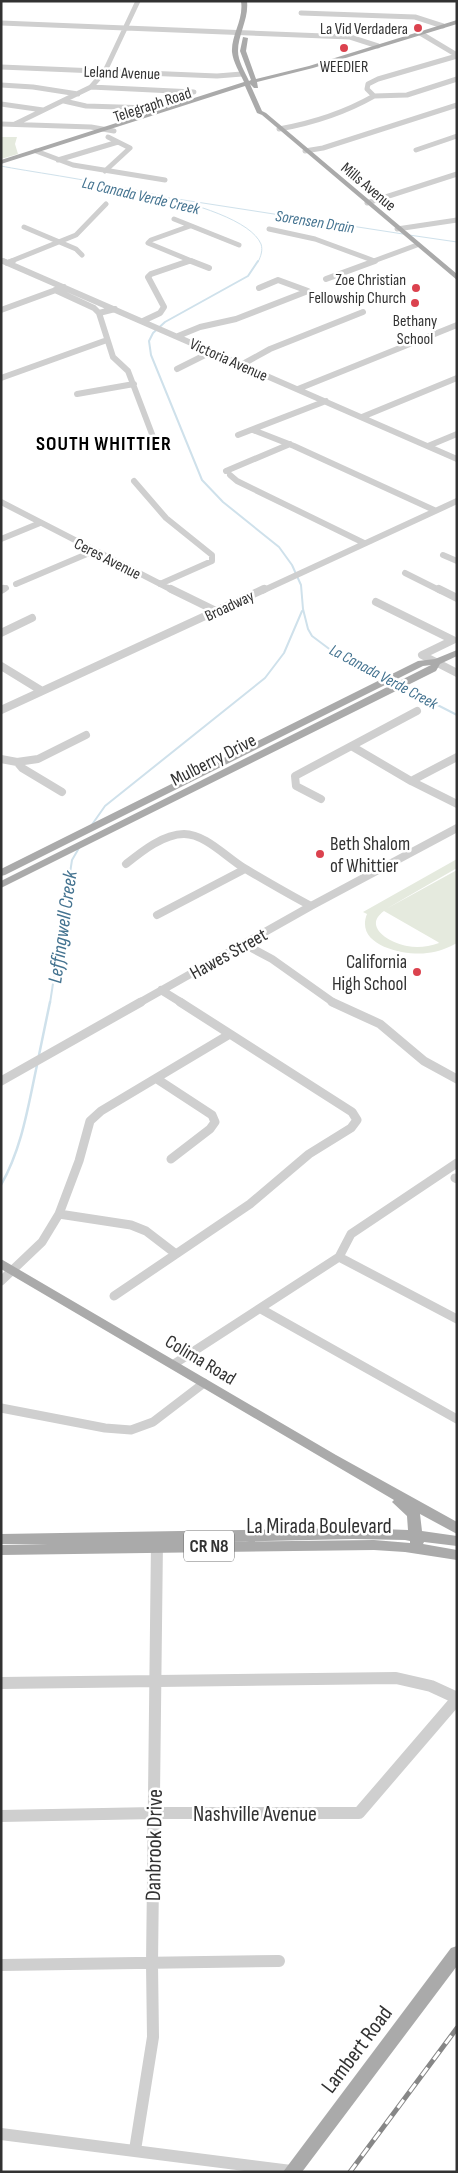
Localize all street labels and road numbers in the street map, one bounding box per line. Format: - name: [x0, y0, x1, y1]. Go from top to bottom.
- street label: Leland Avenue: [83, 63, 161, 84]
- street label: Telegraph Road: [111, 84, 194, 127]
- street label: Mills Avenue: [337, 159, 399, 216]
- street label: Victoria Avenue: [186, 335, 270, 386]
- street label: Ceres Avenue: [71, 534, 144, 584]
- street label: Broadway: [202, 587, 257, 626]
- street label: Mulberry Drive: [167, 729, 260, 792]
- street label: Hawes Street: [186, 924, 272, 985]
- street label: Colima Road: [161, 1330, 240, 1390]
- street label: La Mirada Boulevard: [246, 1513, 392, 1540]
- road number: CR N8: [184, 1530, 234, 1562]
- street label: Danbrook Drive: [140, 1789, 169, 1901]
- street label: Nashville Avenue: [193, 1801, 317, 1828]
- street label: Lambert Road: [316, 2001, 399, 2099]

